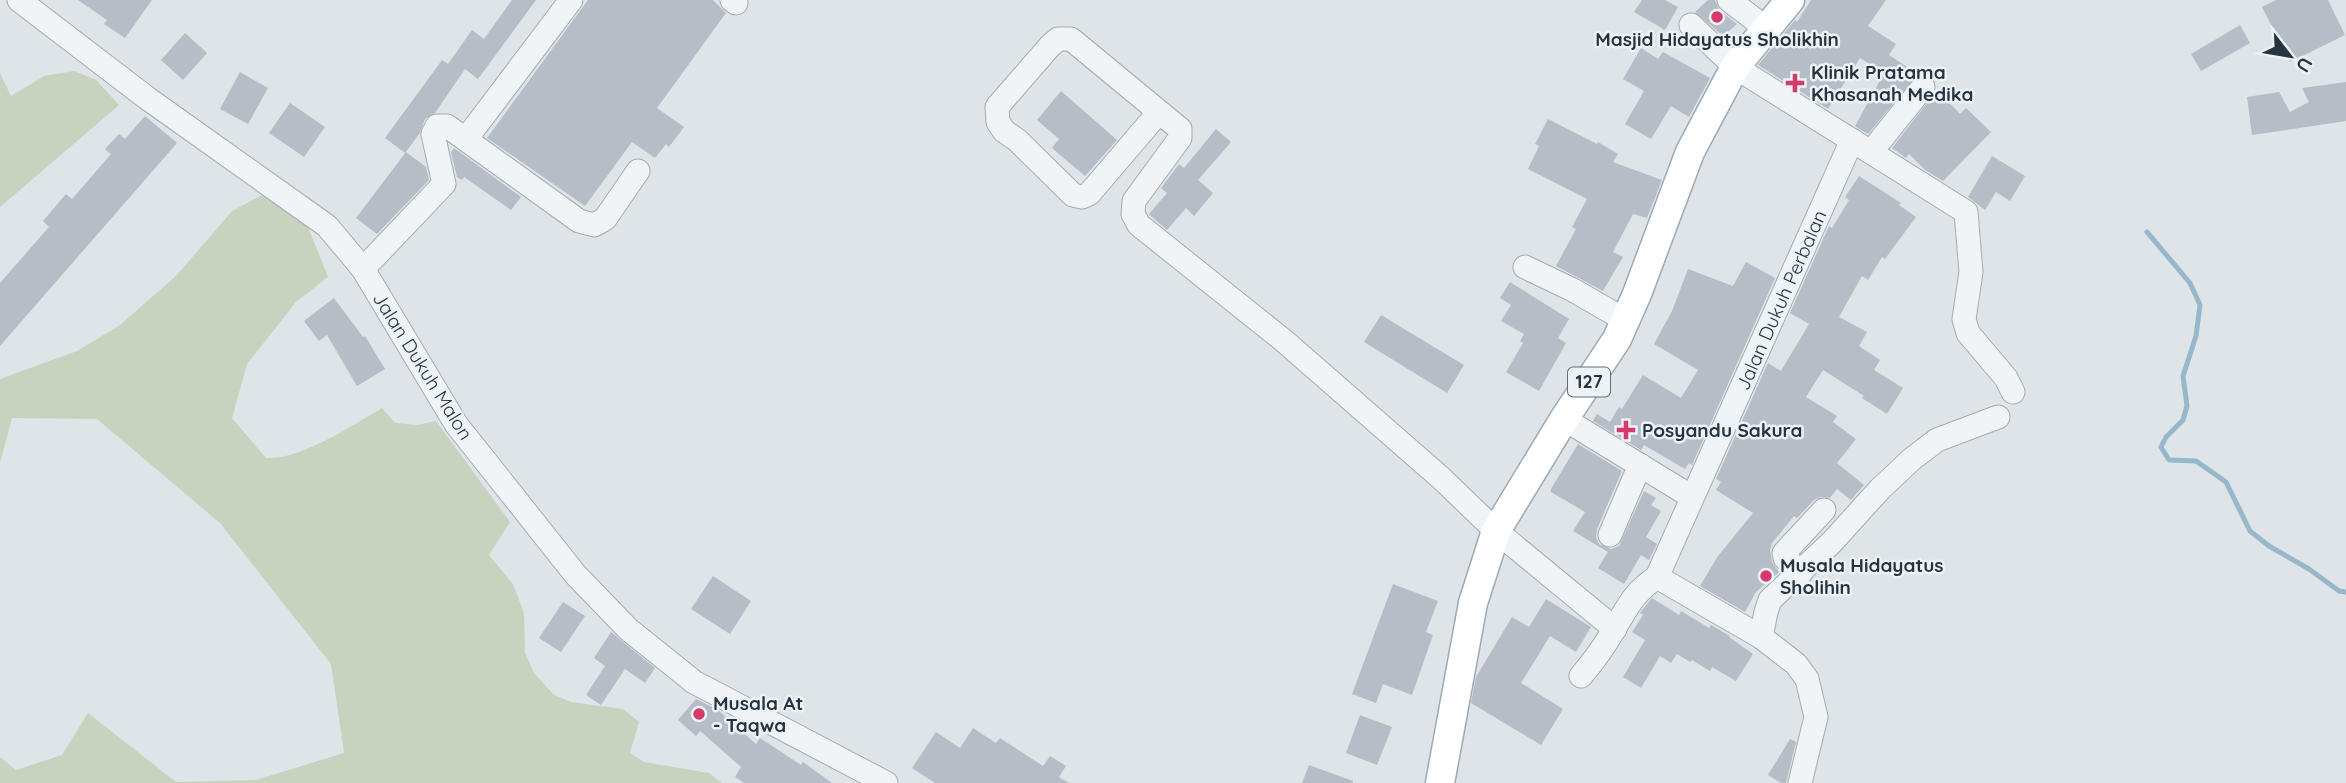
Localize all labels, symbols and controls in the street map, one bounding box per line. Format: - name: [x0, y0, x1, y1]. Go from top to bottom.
- marker: Masjid Hidayatus Sholikhin: [1709, 9, 1725, 25]
- north arrow: [2255, 21, 2325, 91]
- place label: Masjid Hidayatus Sholikhin: [1595, 27, 1839, 51]
- text: U: [2291, 53, 2318, 77]
- place label: Klinik Pratama Khasanah Medika: [1811, 60, 1973, 106]
- marker: Klinik Pratama Khasanah Medika: [1785, 73, 1805, 93]
- street label: Jalan Dukuh Perbalan: [1730, 206, 1832, 394]
- street label: Jalan Dukuh Malon: [368, 288, 478, 444]
- road number: 127: [1568, 368, 1610, 396]
- place label: Posyandu Sakura: [1642, 418, 1803, 442]
- marker: Posyandu Sakura: [1616, 420, 1636, 440]
- place label: Musala Hidayatus Sholihin: [1780, 553, 1944, 599]
- marker: Musala Hidayatus Sholihin: [1758, 568, 1774, 584]
- place label: Musala At - Taqwa: [713, 691, 803, 737]
- marker: Musala At - Taqwa: [691, 706, 707, 722]

